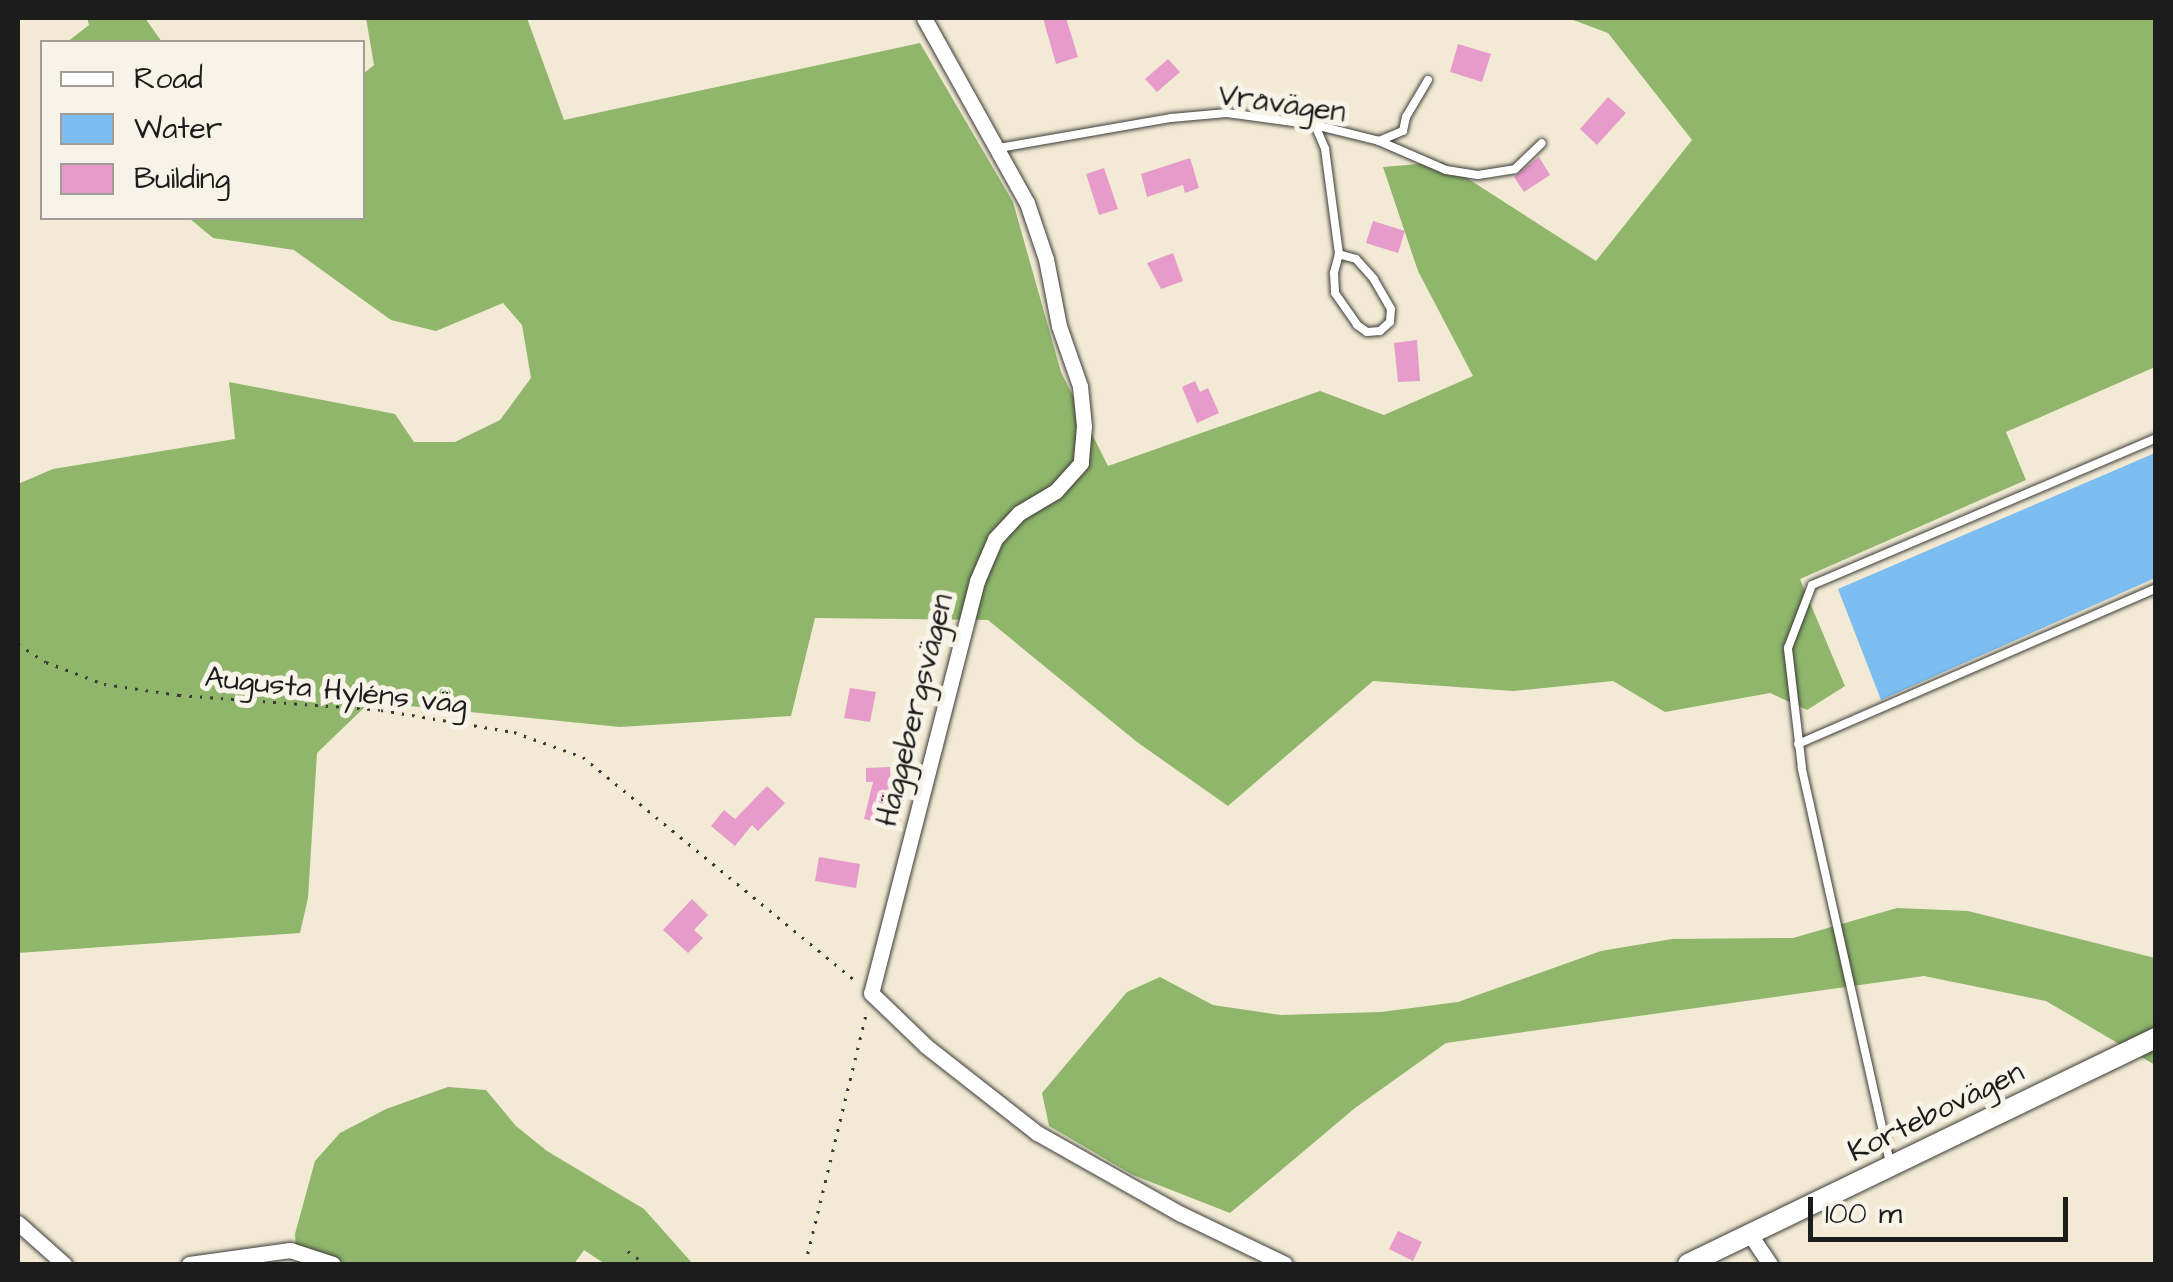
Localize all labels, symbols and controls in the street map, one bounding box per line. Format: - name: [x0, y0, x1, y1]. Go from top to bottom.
- legend: [40, 40, 365, 220]
- text: Road: [134, 58, 203, 100]
- street label: Vråvägen: [1216, 77, 1348, 131]
- text: Water: [134, 108, 222, 150]
- text: Building: [134, 158, 230, 200]
- street label: Häggebergsvägen: [869, 590, 961, 830]
- street label: Augusta Hyléns väg: [203, 659, 469, 723]
- street label: Kortebovägen: [1842, 1054, 2030, 1170]
- scale bar: [1813, 1177, 2073, 1239]
- text: 100 m: [1825, 1193, 1902, 1235]

